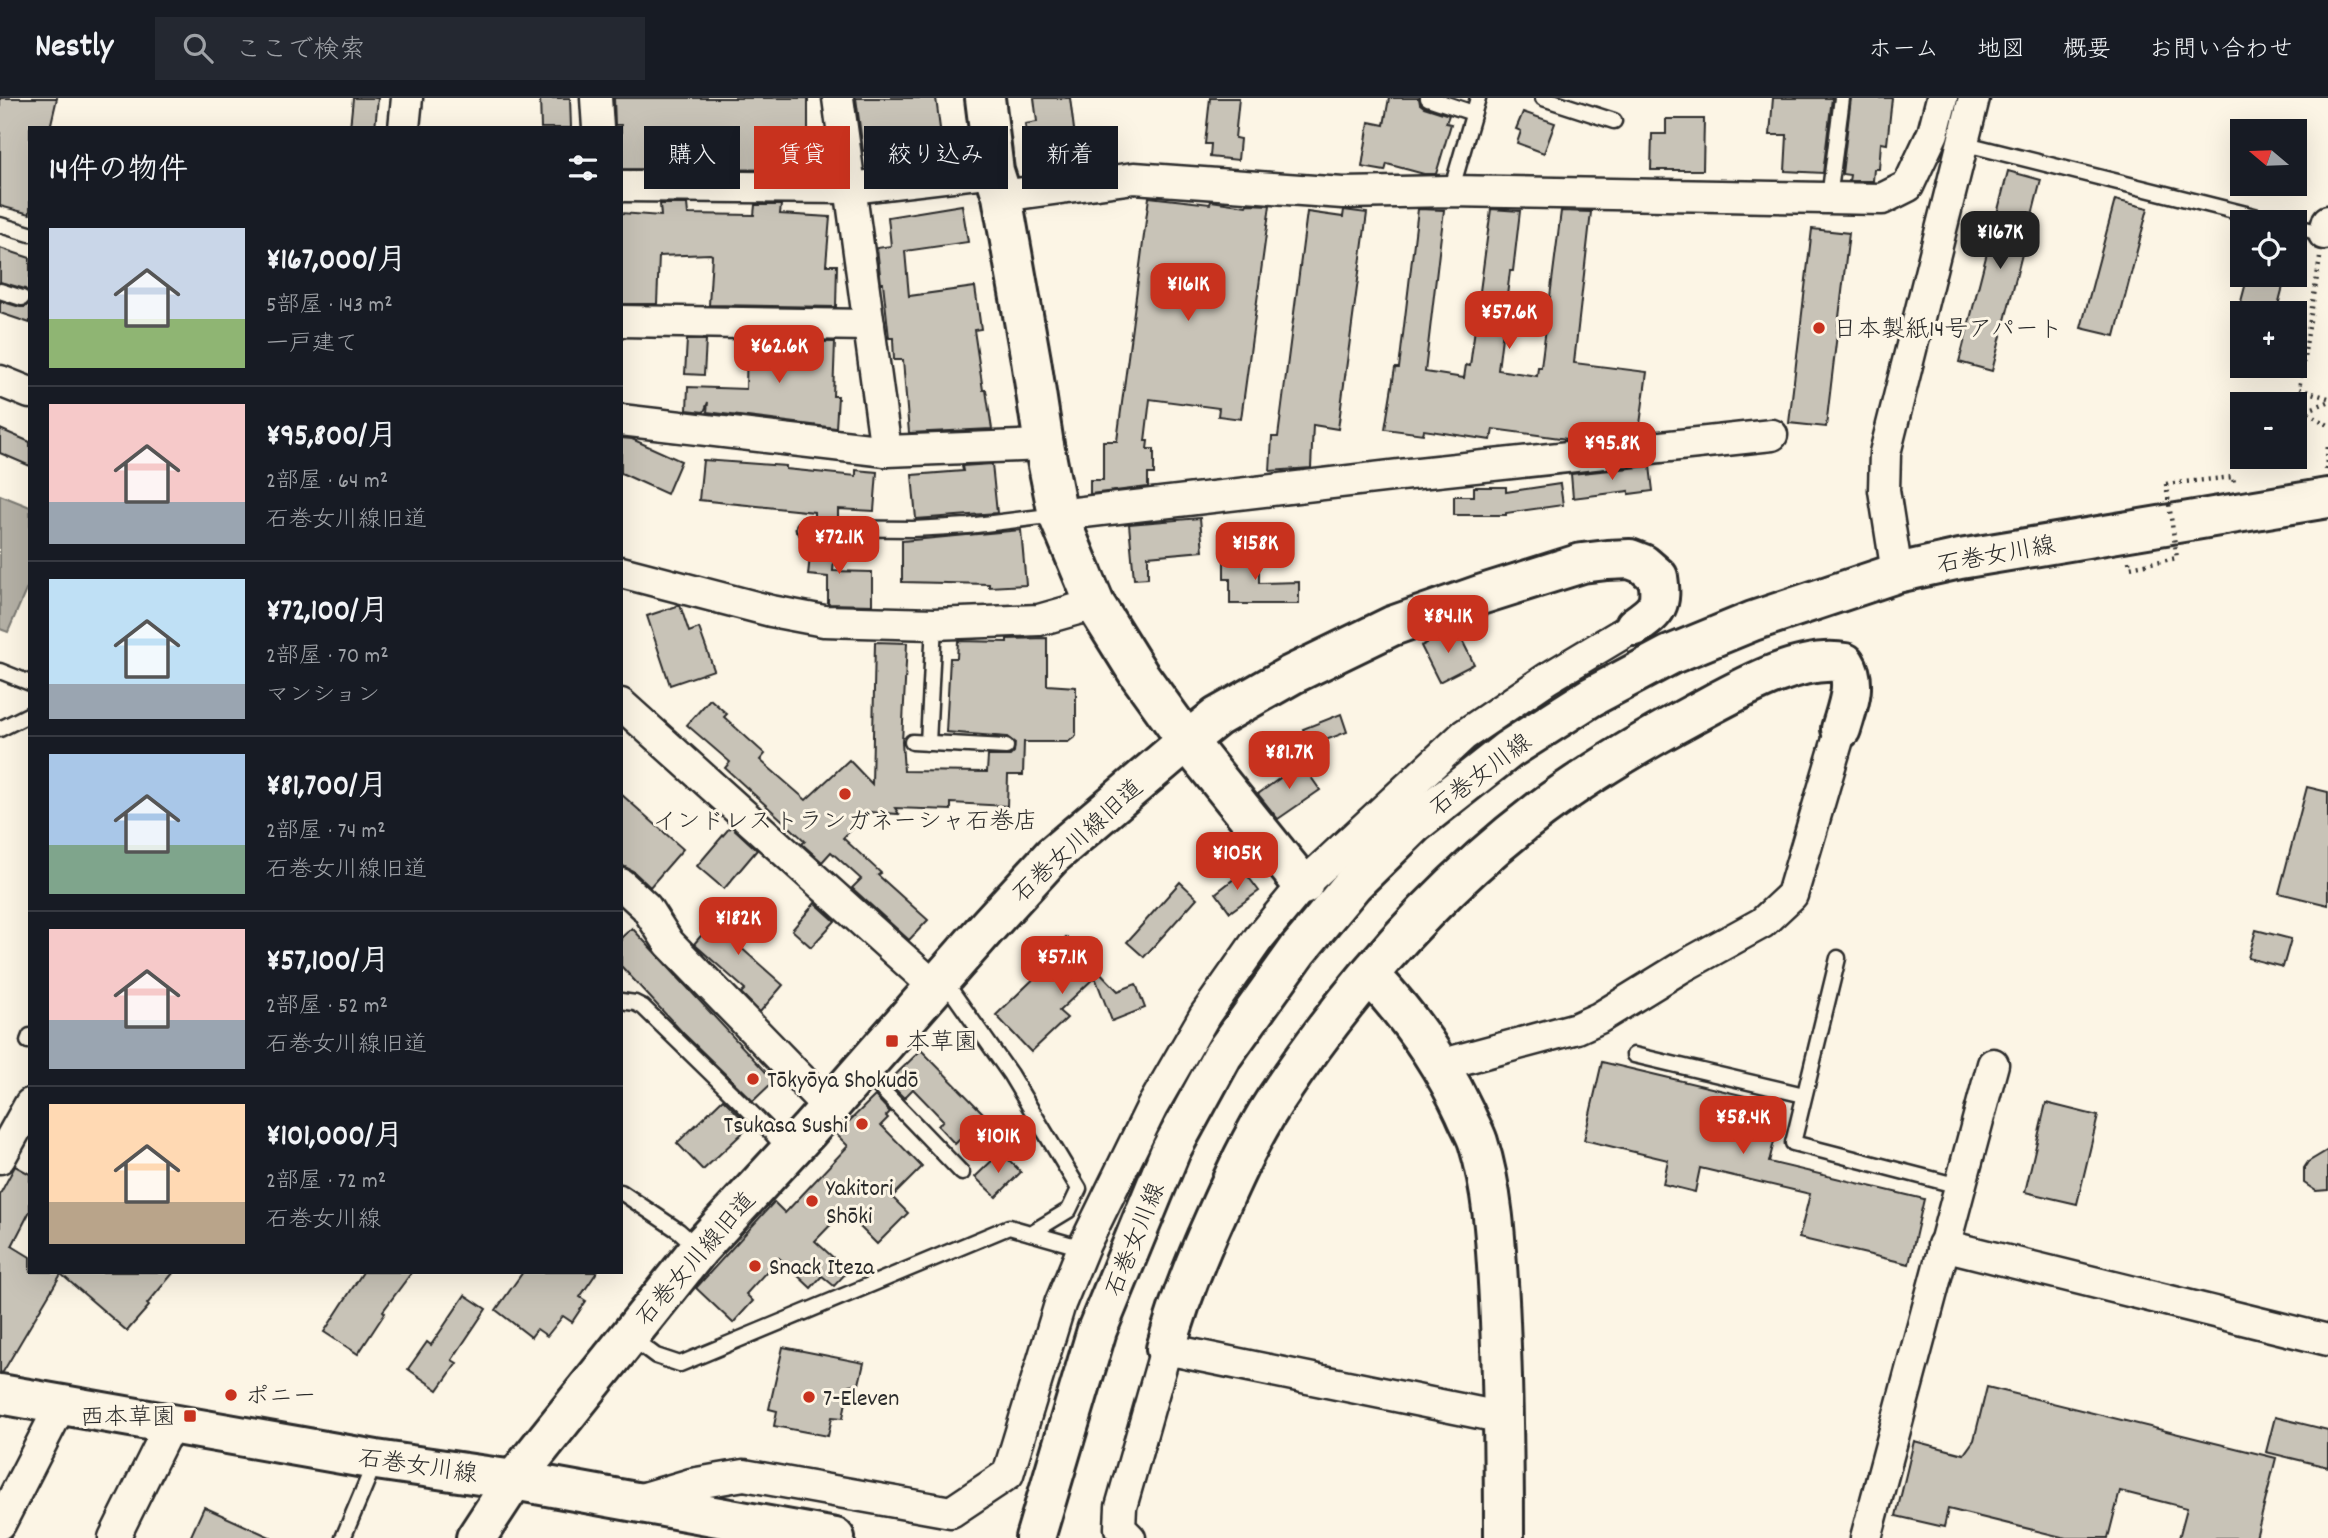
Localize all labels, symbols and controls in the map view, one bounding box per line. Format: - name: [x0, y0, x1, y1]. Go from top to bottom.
- search box: [155, 17, 645, 80]
- text: Nestly: [35, 25, 113, 72]
- icon: search: [179, 29, 217, 67]
- text: ここで検索: [235, 33, 365, 70]
- text: ホーム: [1868, 34, 1939, 68]
- text: 地図: [1977, 34, 2025, 68]
- text: 概要: [2063, 34, 2111, 68]
- text: お問い合わせ: [2149, 34, 2293, 68]
- north arrow: [2230, 119, 2306, 196]
- map controls: [2230, 119, 2307, 469]
- chip: 購入: [644, 126, 740, 189]
- chip: 賃貸: [754, 126, 850, 189]
- chip: 絞り込み: [864, 126, 1008, 189]
- chip: 新着: [1022, 126, 1118, 189]
- icon: filters: [564, 149, 602, 187]
- text: 14件の物件: [49, 151, 188, 194]
- button: locate: [2230, 210, 2307, 287]
- pin: ¥167K: [1951, 212, 2049, 271]
- text: ¥167K: [1977, 217, 2023, 250]
- text: ¥167,000/月: [266, 241, 407, 284]
- icon: home: [105, 256, 189, 340]
- pin: ¥161K: [1139, 264, 1237, 323]
- text: ¥161K: [1166, 269, 1210, 302]
- text: 5部屋 · 143 m²: [266, 290, 393, 323]
- pin: ¥57.6K: [1452, 292, 1566, 351]
- text: ¥57.6K: [1481, 297, 1537, 330]
- button: +: [2230, 301, 2307, 378]
- place label: 日本製紙14号アパート: [1833, 314, 2063, 348]
- marker: 日本製紙14号アパート: [1811, 320, 1827, 336]
- pin: ¥62.6K: [722, 326, 836, 385]
- text: 一戸建て: [266, 329, 358, 362]
- text: ¥62.6K: [750, 331, 808, 364]
- button: −: [2230, 392, 2307, 469]
- text: ¥95,800/月: [266, 417, 397, 460]
- pin: ¥95.8K: [1555, 422, 1669, 482]
- text: ¥95.8K: [1584, 428, 1640, 461]
- icon: home: [105, 432, 189, 516]
- text: 2部屋 · 64 m²: [266, 466, 388, 499]
- text: 石巻女川線旧道: [266, 505, 427, 538]
- pin: ¥72.1K: [782, 517, 896, 576]
- text: ¥72.1K: [814, 522, 864, 555]
- pin: ¥158K: [1206, 522, 1304, 582]
- text: ¥158K: [1232, 528, 1278, 561]
- street label: 石巻女川線: [1934, 530, 2059, 584]
- text: ¥72,100/月: [266, 592, 389, 635]
- pin: ¥84.1K: [1391, 596, 1505, 655]
- text: ¥84.1K: [1423, 601, 1473, 634]
- icon: home: [105, 607, 189, 691]
- text: 2部屋 · 70 m²: [266, 641, 389, 674]
- text: マンション: [266, 680, 380, 713]
- street label: 石巻女川線: [1424, 727, 1540, 826]
- pin: ¥81.7K: [1232, 732, 1346, 791]
- text: ¥81.7K: [1265, 737, 1313, 770]
- text: ¥81,700/月: [266, 767, 388, 810]
- street label: 石巻女川線旧道: [1006, 772, 1152, 912]
- icon: home: [105, 782, 189, 866]
- marker: インドレストランガネーシャ石巻店: [837, 786, 853, 802]
- place label: インドレストランガネーシャ石巻店: [653, 806, 1037, 840]
- text: 2部屋 · 74 m²: [266, 816, 386, 849]
- pin: ¥105K: [1188, 832, 1286, 892]
- text: ¥105K: [1212, 838, 1262, 871]
- text: 石巻女川線旧道: [266, 855, 427, 888]
- pin: ¥182K: [689, 898, 787, 957]
- text: ¥182K: [715, 903, 761, 936]
- pin: ¥57.1K: [1005, 936, 1119, 996]
- text: ¥57,100/月: [266, 942, 389, 985]
- text: ¥57.1K: [1037, 942, 1087, 975]
- icon: home: [105, 957, 189, 1041]
- text: 2部屋 · 52 m²: [266, 991, 388, 1024]
- place label: 本草園: [906, 1027, 978, 1061]
- text: 石巻女川線旧道: [266, 1030, 427, 1063]
- marker: 本草園: [884, 1033, 900, 1049]
- place label: Tōkyōya Shokudō: [767, 1065, 918, 1099]
- marker: Tōkyōya Shokudō: [745, 1071, 761, 1087]
- pin: ¥58.4K: [1686, 1096, 1800, 1156]
- text: ¥58.4K: [1716, 1102, 1771, 1135]
- place label: Tsukasa Sushi: [724, 1110, 848, 1144]
- marker: Tsukasa Sushi: [854, 1116, 870, 1132]
- pin: ¥101K: [949, 1116, 1047, 1175]
- text: ¥101,000/月: [266, 1117, 403, 1160]
- text: ¥101K: [976, 1121, 1020, 1154]
- icon: home: [105, 1132, 189, 1216]
- text: 2部屋 · 72 m²: [266, 1166, 386, 1199]
- place label: Yakitori Shōki: [826, 1173, 893, 1235]
- street label: 石巻女川線: [1099, 1178, 1175, 1302]
- street label: 石巻女川線旧道: [629, 1185, 765, 1335]
- marker: Yakitori Shōki: [804, 1193, 820, 1209]
- text: 石巻女川線: [266, 1205, 381, 1238]
- place label: Snack Iteza: [769, 1252, 875, 1286]
- marker: Snack Iteza: [747, 1258, 763, 1274]
- place label: ポニー: [245, 1381, 317, 1415]
- place label: 7-Eleven: [823, 1383, 899, 1417]
- marker: ポニー: [223, 1387, 239, 1403]
- marker: 7-Eleven: [801, 1389, 817, 1405]
- place label: 西本草園: [80, 1402, 176, 1436]
- marker: 西本草園: [182, 1408, 198, 1424]
- street label: 石巻女川線: [356, 1443, 479, 1493]

